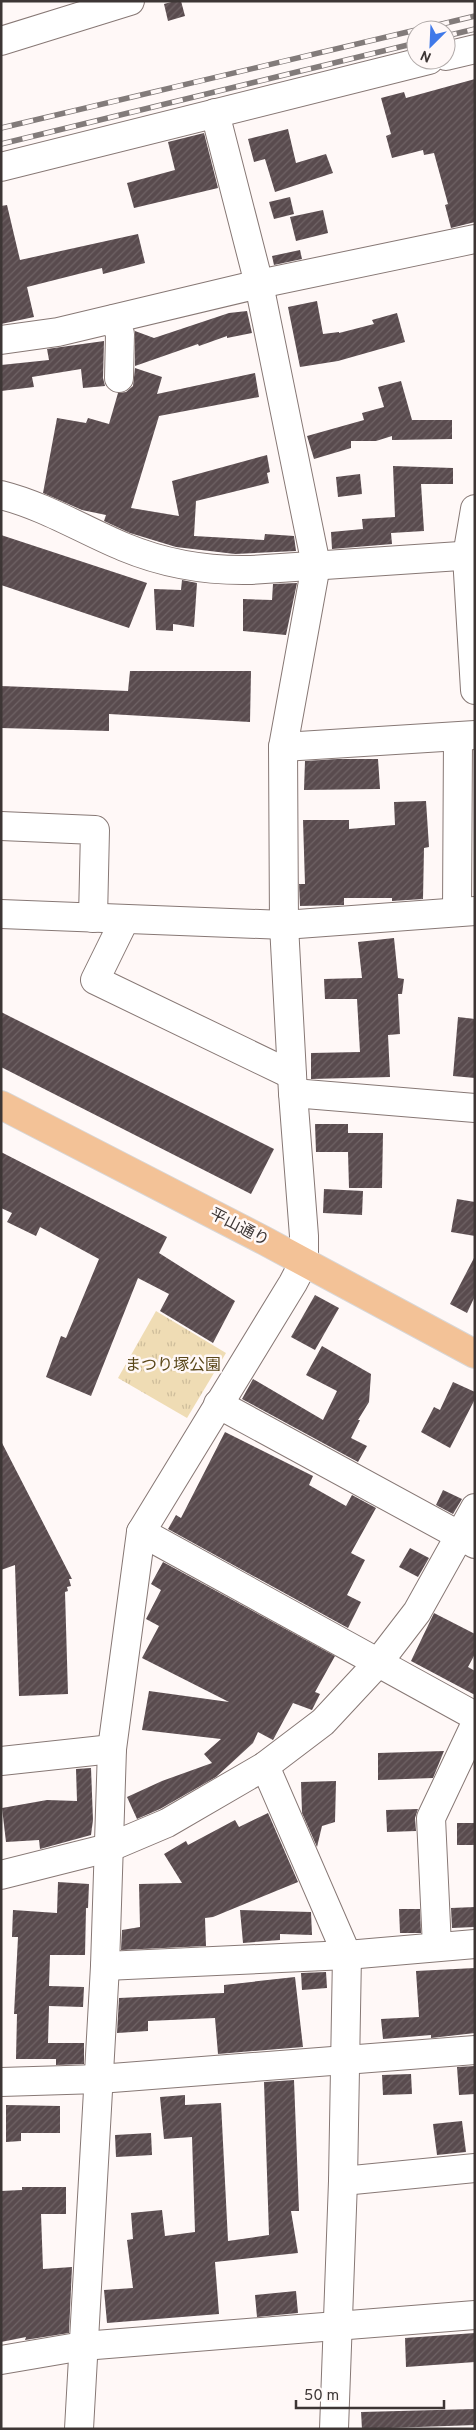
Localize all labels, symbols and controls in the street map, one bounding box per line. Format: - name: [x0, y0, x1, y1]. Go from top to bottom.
- north arrow: [406, 20, 456, 70]
- text: N: [418, 46, 434, 65]
- street label: 平山通り: [206, 1205, 272, 1251]
- park label: まつり塚公園: [125, 1356, 221, 1376]
- scale bar: [296, 2378, 444, 2410]
- text: 50 m: [304, 2387, 339, 2406]

